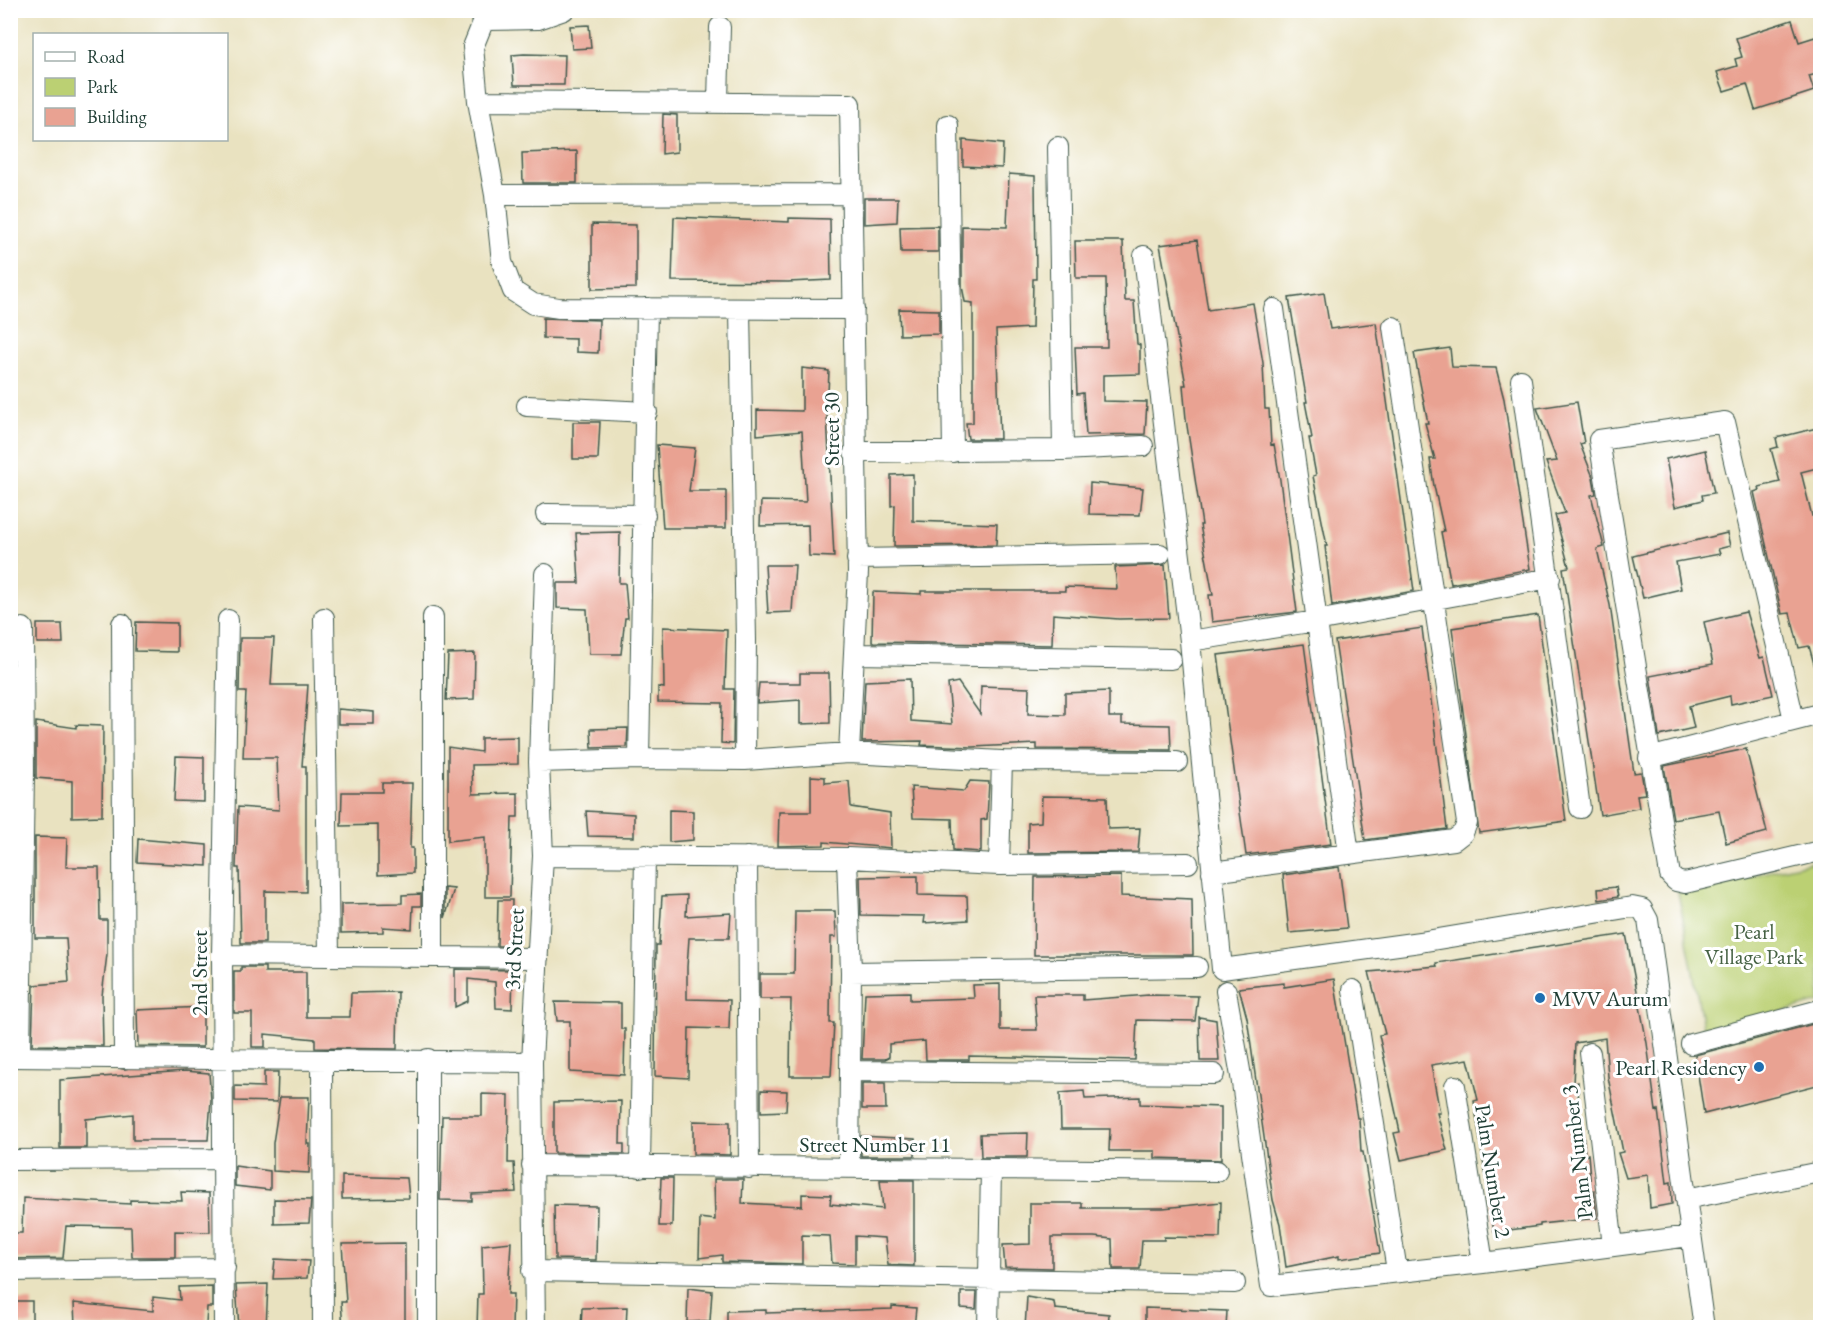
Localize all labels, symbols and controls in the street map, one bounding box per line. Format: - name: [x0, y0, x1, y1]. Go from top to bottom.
- legend: [33, 33, 228, 141]
- text: Road: [87, 45, 126, 68]
- text: Park: [87, 75, 118, 98]
- text: Building: [87, 105, 147, 128]
- street label: Street 30: [817, 392, 846, 466]
- street label: 3rd Street: [497, 907, 531, 991]
- park label: Pearl Village Park: [1704, 917, 1804, 971]
- street label: 2nd Street: [185, 930, 214, 1016]
- place label: MVV Aurum: [1552, 984, 1669, 1013]
- marker: MVV Aurum: [1533, 991, 1547, 1005]
- place label: Pearl Residency: [1615, 1053, 1747, 1082]
- marker: Pearl Residency: [1752, 1060, 1766, 1074]
- street label: Palm Number 3: [1554, 1083, 1600, 1221]
- street label: Palm Number 2: [1468, 1102, 1518, 1240]
- street label: Street Number 11: [799, 1130, 951, 1159]

